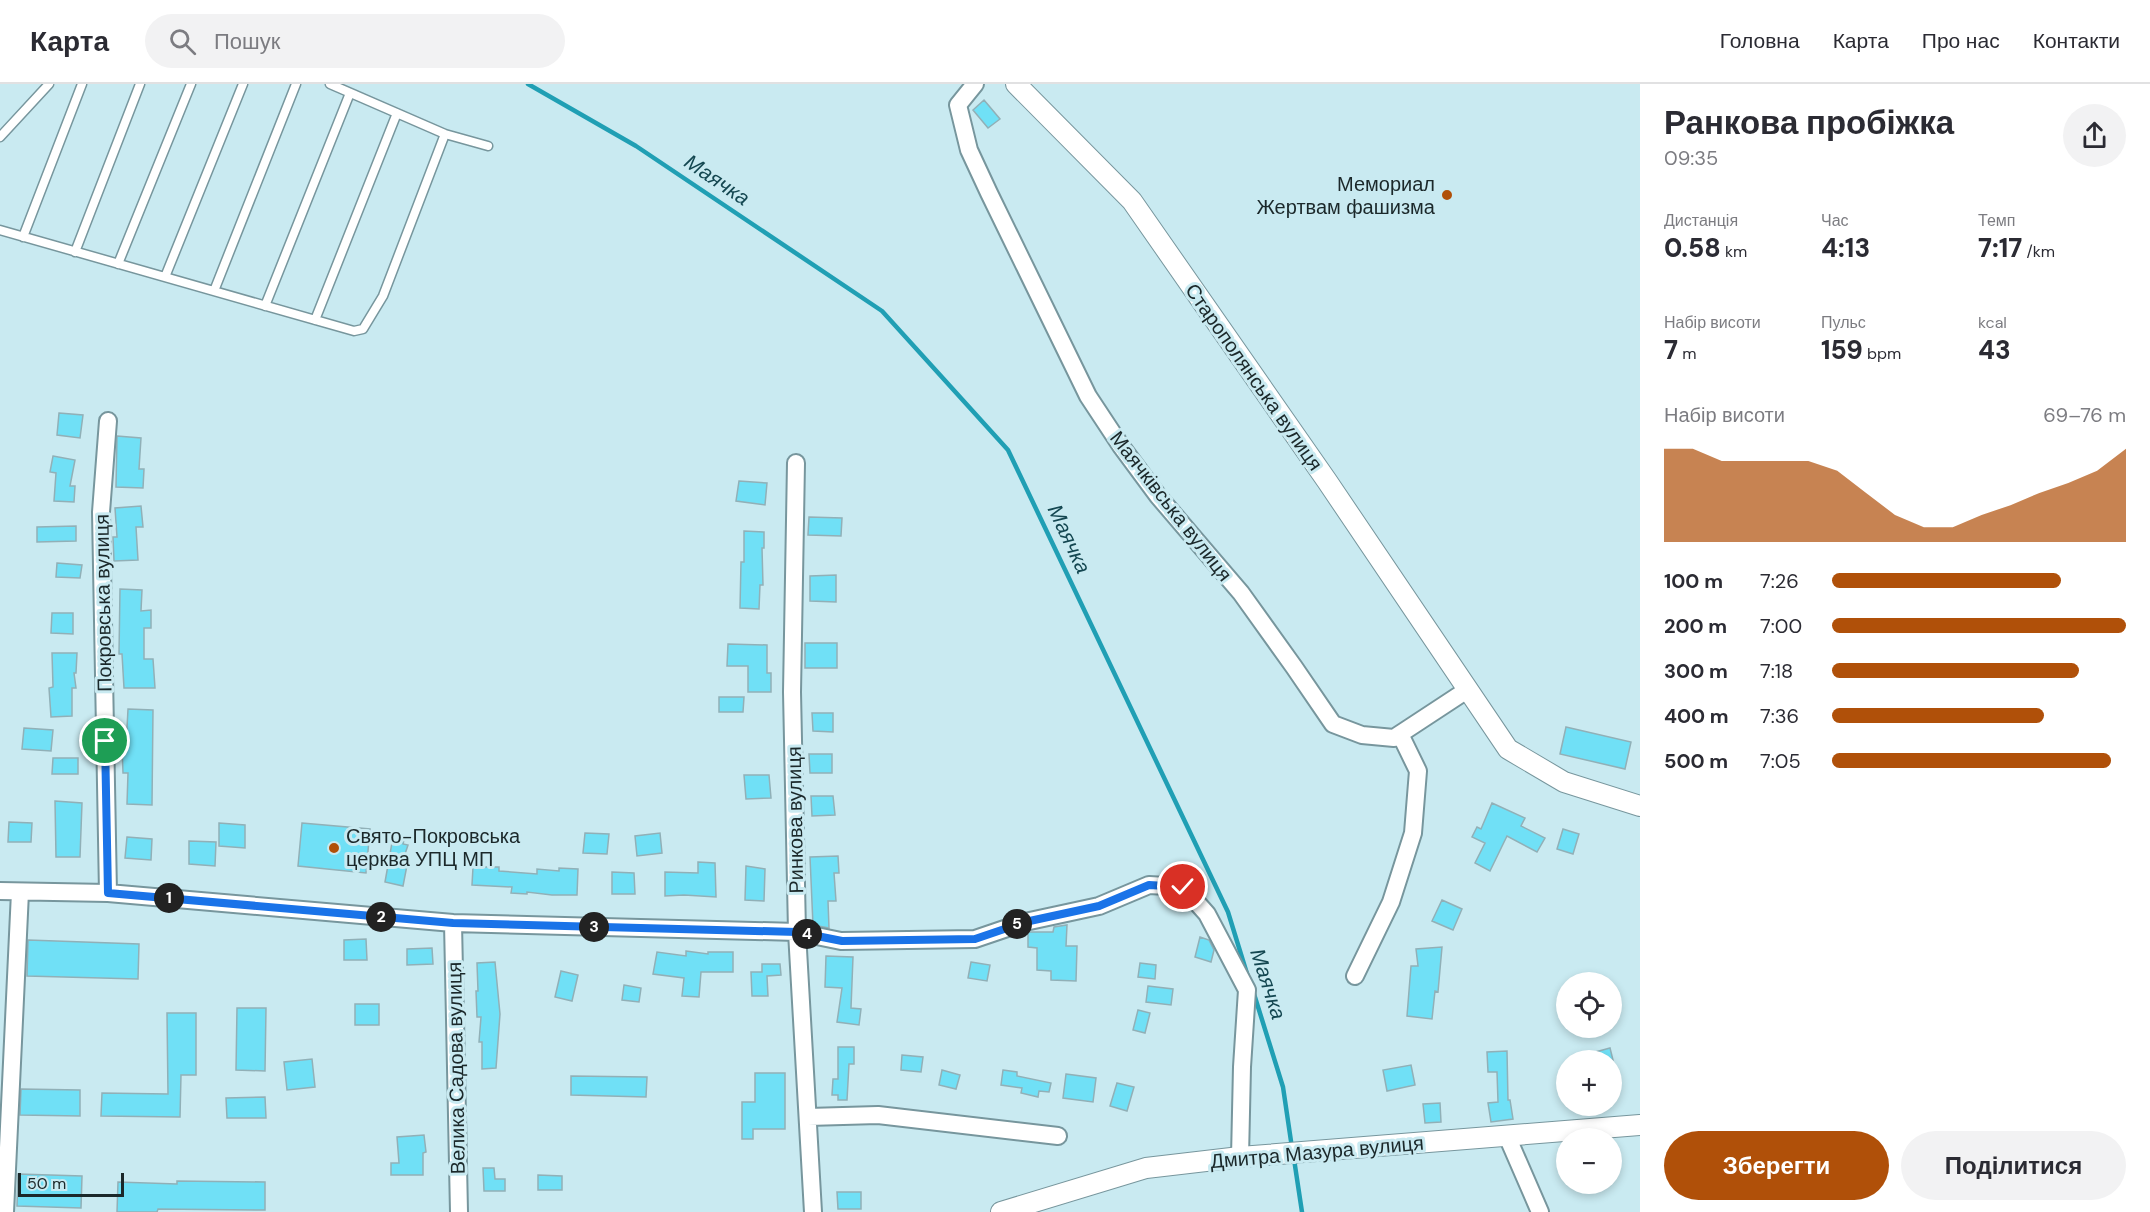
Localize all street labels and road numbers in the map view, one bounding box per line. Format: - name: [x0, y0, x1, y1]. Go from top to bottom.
- street label: Старополянська вулиця: [1179, 278, 1329, 476]
- street label: Маячківська вулиця: [1104, 426, 1238, 586]
- street label: Покровська вулиця: [88, 514, 118, 692]
- street label: Ринкова вулиця: [781, 746, 809, 894]
- street label: Велика Садова вулиця: [441, 962, 471, 1174]
- street label: Дмитра Мазура вулиця: [1209, 1130, 1425, 1174]

